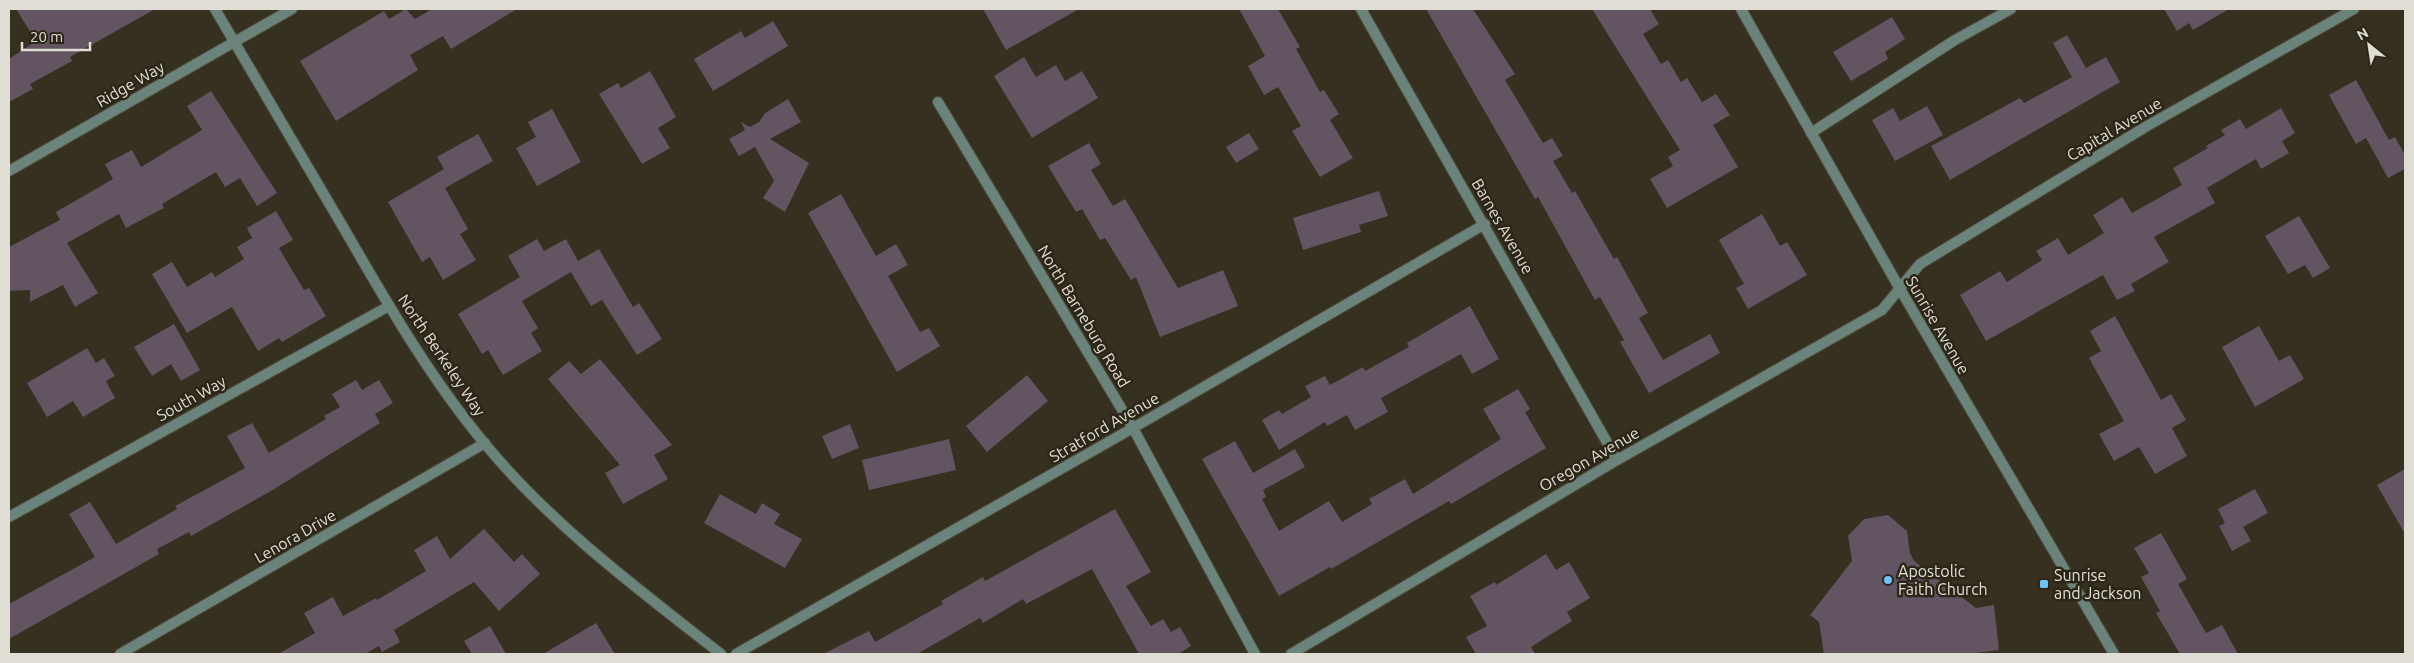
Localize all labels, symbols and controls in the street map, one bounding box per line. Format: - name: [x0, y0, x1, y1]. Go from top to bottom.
- scale bar: [22, 20, 90, 52]
- north arrow: [2344, 20, 2394, 70]
- text: N: [2354, 24, 2371, 43]
- text: 20 m: [30, 28, 63, 45]
- street label: Ridge Way: [93, 57, 167, 111]
- street label: Capital Avenue: [2063, 94, 2165, 164]
- street label: Barnes Avenue: [1468, 175, 1538, 277]
- street label: North Barneburg Road: [1034, 242, 1134, 390]
- street label: Sunrise Avenue: [1903, 273, 1973, 377]
- street label: North Berkeley Way: [395, 291, 489, 419]
- street label: South Way: [153, 371, 229, 424]
- street label: Stratford Avenue: [1046, 388, 1162, 466]
- street label: Oregon Avenue: [1536, 423, 1642, 495]
- street label: Lenora Drive: [251, 505, 339, 567]
- place label: Apostolic Faith Church: [1898, 562, 1988, 598]
- place label: Sunrise and Jackson: [2054, 566, 2141, 602]
- marker: Apostolic Faith Church: [1882, 574, 1894, 586]
- marker: Sunrise and Jackson: [2038, 578, 2050, 590]

